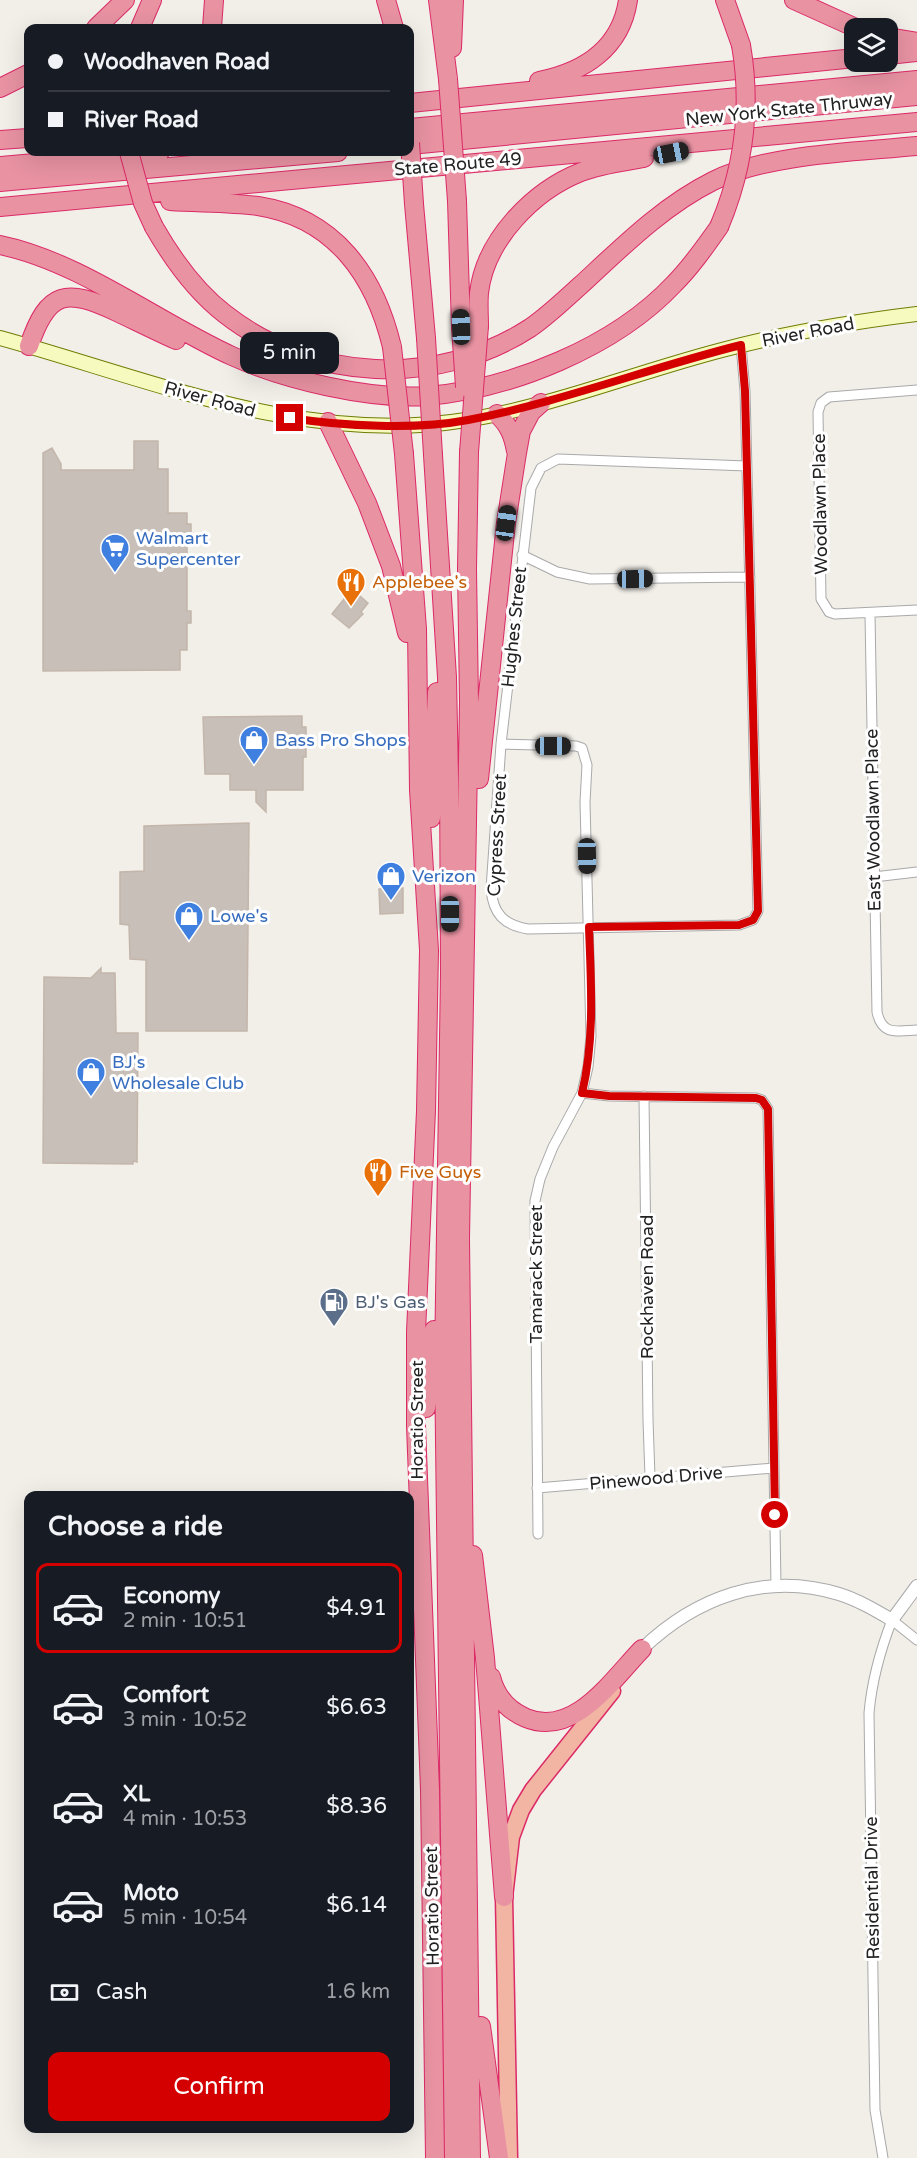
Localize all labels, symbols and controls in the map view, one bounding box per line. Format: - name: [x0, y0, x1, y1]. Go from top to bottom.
- map controls: [844, 18, 898, 72]
- button: layers: [844, 18, 898, 72]
- text: Woodhaven Road: [84, 49, 270, 75]
- street label: New York State Thruway: [684, 87, 894, 131]
- text: River Road: [84, 107, 199, 133]
- car: [652, 141, 690, 165]
- street label: State Route 49: [393, 147, 523, 181]
- car: [451, 309, 471, 345]
- street label: River Road: [760, 312, 856, 352]
- callout: 5 min: [240, 331, 340, 373]
- text: 5 min: [263, 341, 316, 365]
- street label: River Road: [162, 376, 258, 422]
- route end: [276, 404, 303, 431]
- street label: Woodlawn Place: [808, 433, 832, 575]
- car: [495, 504, 517, 542]
- place label: Walmart Supercenter: [136, 527, 240, 570]
- supermarket icon: Walmart Supercenter: [99, 532, 131, 574]
- street label: Hughes Street: [497, 565, 531, 689]
- restaurant icon: Applebee's: [335, 566, 367, 608]
- car: [617, 570, 653, 588]
- place label: Applebee's: [372, 571, 467, 593]
- shop icon: Bass Pro Shops: [238, 724, 270, 766]
- street label: East Woodlawn Place: [860, 728, 886, 912]
- place label: Bass Pro Shops: [275, 729, 407, 751]
- car: [535, 737, 571, 755]
- street label: Cypress Street: [483, 773, 511, 897]
- car: [578, 838, 596, 874]
- shop icon: Verizon: [375, 860, 407, 902]
- place label: Verizon: [412, 865, 476, 887]
- car: [441, 896, 459, 932]
- shop icon: Lowe's: [173, 900, 205, 942]
- place label: Lowe's: [210, 905, 268, 927]
- place label: BJ's Wholesale Club: [112, 1051, 244, 1094]
- shop icon: BJ's Wholesale Club: [75, 1056, 107, 1098]
- restaurant icon: Five Guys: [362, 1156, 394, 1198]
- place label: Five Guys: [399, 1161, 481, 1183]
- street label: Tamarack Street: [525, 1204, 547, 1343]
- street label: Rockhaven Road: [636, 1215, 658, 1359]
- fuel station icon: BJ's Gas: [318, 1286, 350, 1328]
- place label: BJ's Gas: [355, 1291, 426, 1313]
- street label: Horatio Street: [406, 1360, 428, 1480]
- street label: Pinewood Drive: [588, 1461, 724, 1495]
- route start: [761, 1501, 788, 1528]
- text: Choose a ride: [48, 1510, 223, 1543]
- icon: car: [51, 1581, 105, 1635]
- text: Economy: [123, 1583, 220, 1609]
- text: $4.91: [326, 1595, 387, 1621]
- text: 2 min · 10:51: [123, 1609, 247, 1633]
- icon: car: [51, 1680, 105, 1734]
- text: Comfort: [123, 1682, 209, 1708]
- text: $6.63: [326, 1694, 387, 1720]
- text: 3 min · 10:52: [123, 1708, 247, 1732]
- icon: car: [51, 1779, 105, 1833]
- text: XL: [123, 1781, 150, 1807]
- text: $8.36: [326, 1793, 387, 1819]
- text: 4 min · 10:53: [123, 1807, 247, 1831]
- street label: Residential Drive: [860, 1816, 884, 1960]
- street label: Horatio Street: [420, 1846, 444, 1966]
- icon: car: [51, 1878, 105, 1932]
- text: Moto: [123, 1880, 179, 1906]
- text: $6.14: [326, 1892, 387, 1918]
- text: 5 min · 10:54: [123, 1906, 247, 1930]
- icon: cash: [48, 1976, 81, 2009]
- text: Cash: [96, 1979, 148, 2005]
- text: 1.6 km: [325, 1980, 390, 2004]
- button: Confirm: [48, 2052, 390, 2121]

